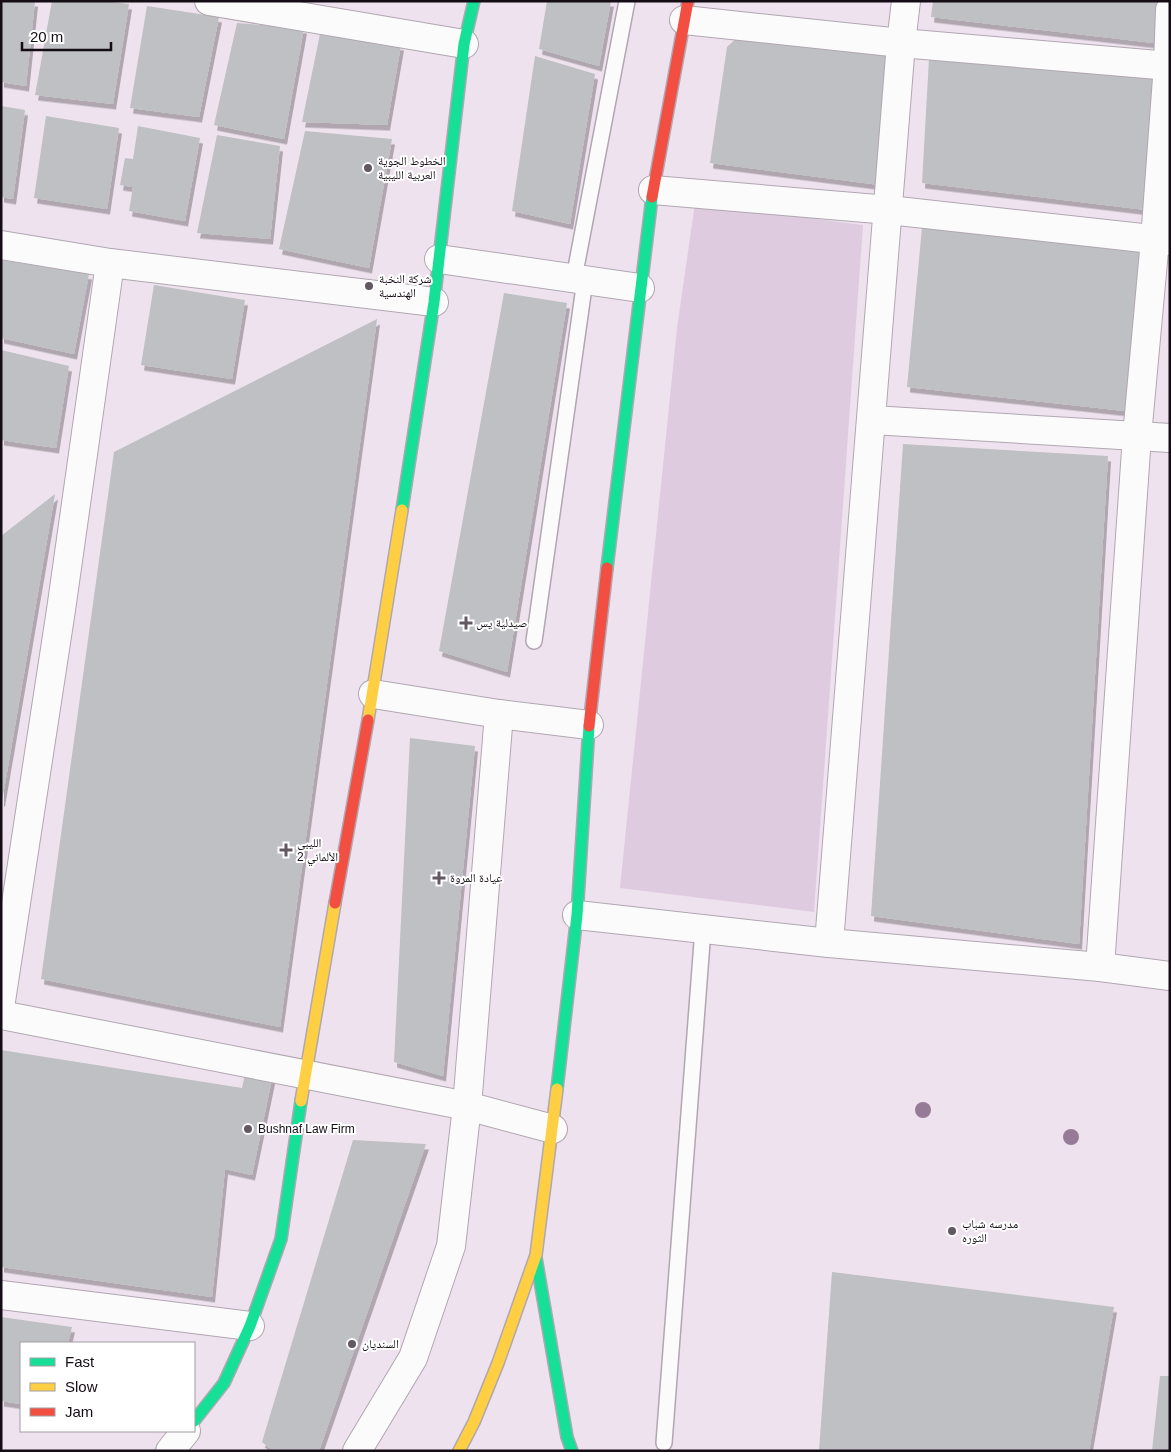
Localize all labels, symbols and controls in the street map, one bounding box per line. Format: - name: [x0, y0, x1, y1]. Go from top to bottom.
- scale bar: [22, 20, 111, 52]
- text: 20 m: [30, 28, 63, 45]
- place label: الخطوط الجوية العربية الليبية: [378, 154, 446, 182]
- marker: الخطوط الجوية العربية الليبية: [362, 162, 374, 174]
- place label: شركة النخبة الهندسية: [379, 272, 431, 300]
- marker: شركة النخبة الهندسية: [363, 280, 375, 292]
- place label: صيدلية يس: [476, 616, 527, 630]
- marker: صيدلية يس: [460, 617, 472, 629]
- place label: الليبي الألماني 2: [297, 836, 338, 867]
- marker: الليبي الألماني 2: [279, 843, 293, 857]
- marker: عيادة المروة: [432, 871, 446, 885]
- place label: عيادة المروة: [450, 871, 502, 885]
- place label: Bushnaf Law Firm: [258, 1122, 355, 1136]
- marker: Bushnaf Law Firm: [242, 1123, 254, 1135]
- place label: مدرسه شباب الثوره: [962, 1217, 1018, 1245]
- marker: مدرسه شباب الثوره: [946, 1225, 958, 1237]
- place label: السنديان: [362, 1337, 399, 1351]
- marker: السنديان: [346, 1338, 358, 1350]
- legend: [20, 1342, 195, 1432]
- text: Fast: [65, 1353, 95, 1370]
- text: Slow: [65, 1378, 98, 1395]
- text: Jam: [65, 1403, 93, 1420]

